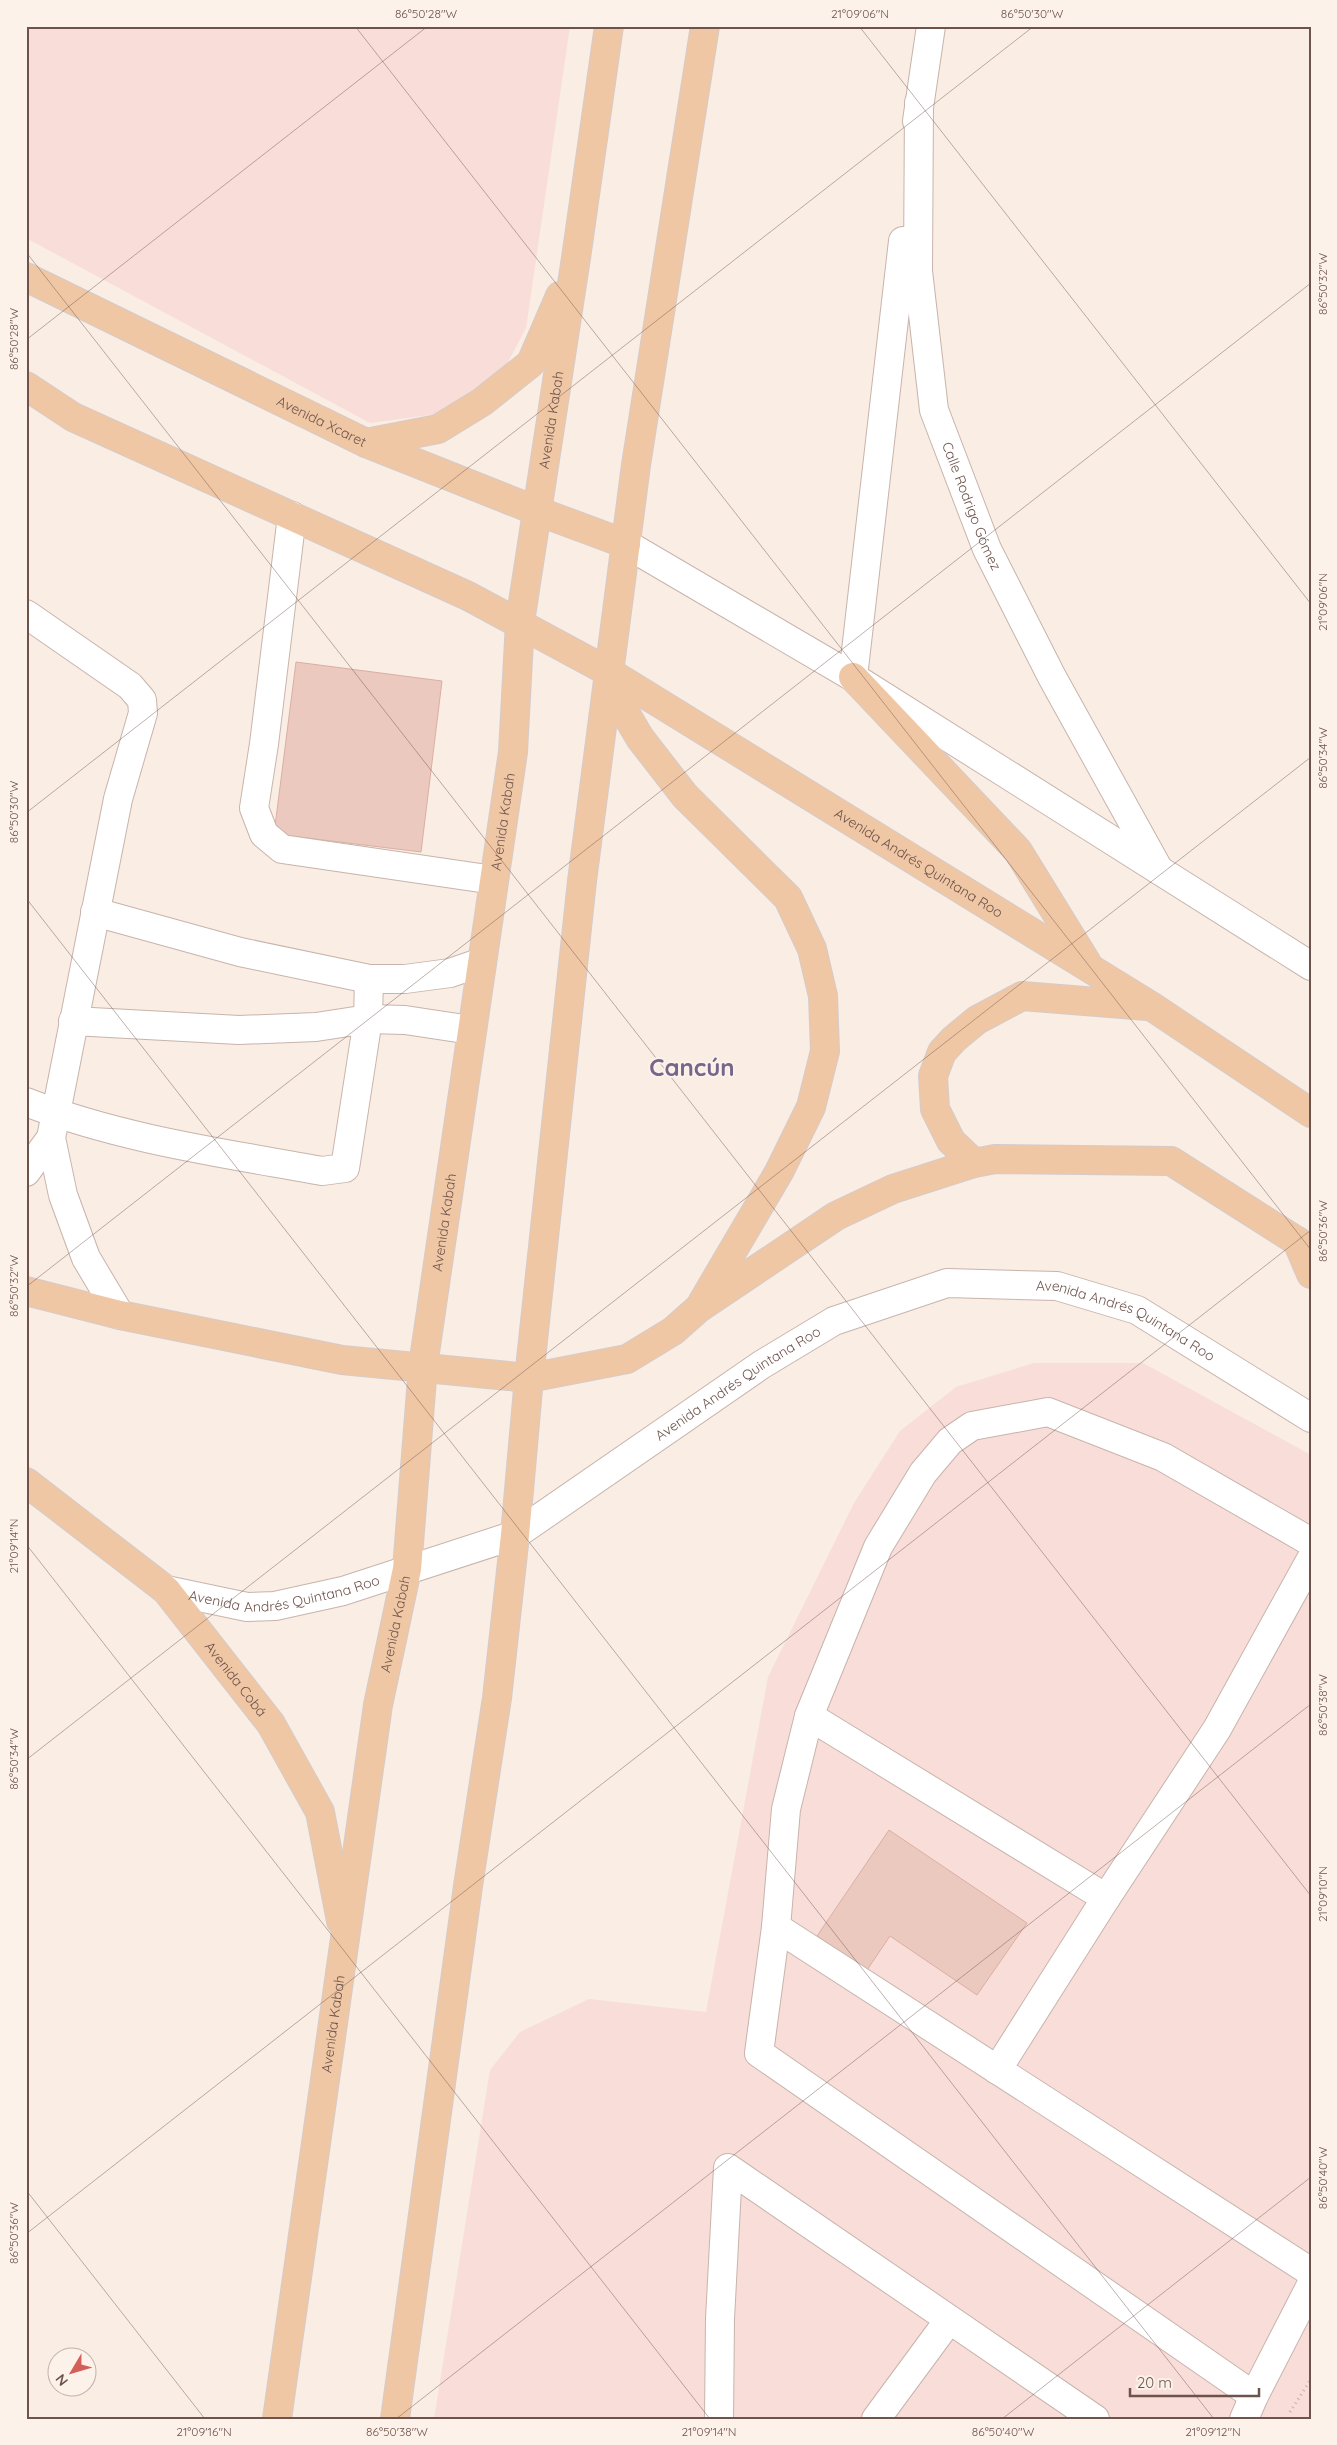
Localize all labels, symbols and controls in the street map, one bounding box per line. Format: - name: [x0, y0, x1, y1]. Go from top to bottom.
- text: 86°50'28"W: [395, 6, 458, 21]
- text: 21°09'06"N: [831, 6, 889, 21]
- text: 86°50'30"W: [1001, 6, 1064, 21]
- text: 86°50'32"W: [1315, 253, 1330, 315]
- text: 86°50'28"W: [6, 307, 21, 370]
- street label: Avenida Kabah: [535, 370, 567, 470]
- street label: Avenida Xcaret: [274, 392, 370, 451]
- street label: Calle Rodrigo Gómez: [938, 439, 1005, 574]
- text: 21°09'06"N: [1315, 573, 1330, 631]
- text: 86°50'34"W: [1315, 727, 1330, 789]
- street label: Avenida Kabah: [487, 771, 519, 872]
- text: 86°50'30"W: [6, 780, 21, 843]
- street label: Avenida Andrés Quintana Roo: [831, 804, 1006, 922]
- district label: Cancún: [649, 1052, 735, 1082]
- street label: Avenida Kabah: [428, 1172, 460, 1272]
- text: 86°50'36"W: [1315, 1200, 1330, 1262]
- text: 86°50'32"W: [6, 1255, 21, 1317]
- street label: Avenida Andrés Quintana Roo: [1036, 1276, 1218, 1365]
- street label: Avenida Andrés Quintana Roo: [652, 1322, 824, 1444]
- text: 21°09'14"N: [6, 1518, 21, 1574]
- street label: Avenida Andrés Quintana Roo: [187, 1571, 382, 1616]
- street label: Avenida Kabah: [376, 1574, 414, 1674]
- street label: Avenida Cobá: [201, 1638, 271, 1720]
- text: 86°50'38"W: [1315, 1674, 1330, 1736]
- text: 86°50'34"W: [6, 1728, 21, 1790]
- text: 21°09'10"N: [1315, 1866, 1330, 1922]
- street label: Avenida Kabah: [317, 1974, 349, 2074]
- text: 86°50'40"W: [1315, 2146, 1330, 2209]
- text: 86°50'36"W: [6, 2202, 21, 2264]
- north arrow: [48, 2348, 98, 2398]
- scale bar: [1130, 2365, 1258, 2397]
- text: N: [51, 2370, 72, 2390]
- text: 20 m: [1137, 2373, 1172, 2392]
- text: 21°09'16"N: [176, 2424, 232, 2439]
- text: 86°50'38"W: [366, 2424, 428, 2439]
- text: 21°09'14"N: [681, 2424, 737, 2439]
- text: 86°50'40"W: [972, 2424, 1035, 2439]
- text: 21°09'12"N: [1185, 2424, 1241, 2439]

